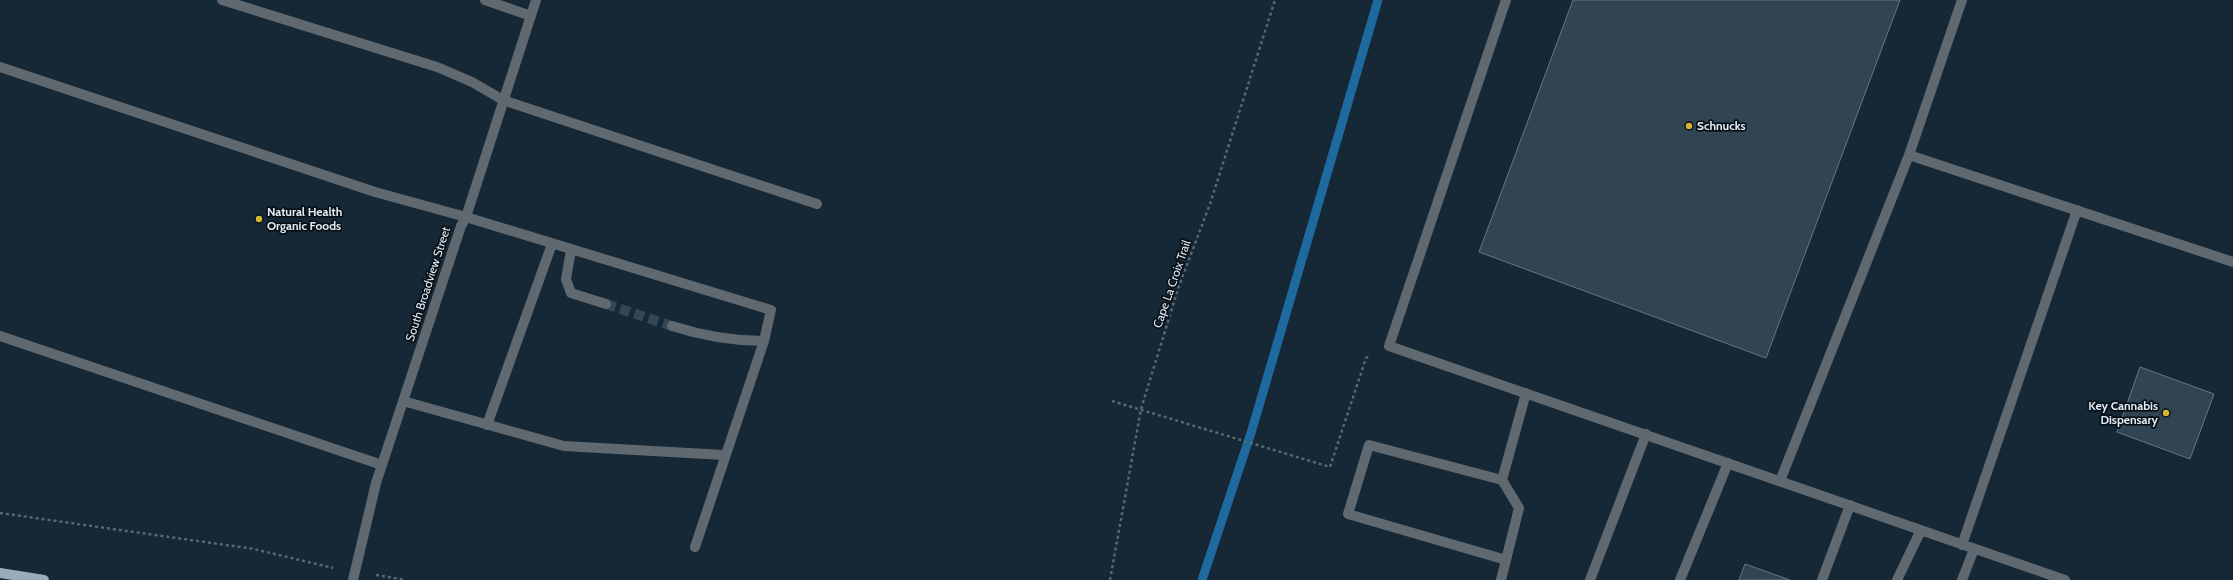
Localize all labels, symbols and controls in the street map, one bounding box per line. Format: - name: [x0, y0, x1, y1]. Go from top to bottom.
- place label: Schnucks: [1697, 118, 1746, 133]
- marker: Schnucks: [1684, 121, 1694, 131]
- place label: Natural Health Organic Foods: [267, 204, 342, 233]
- marker: Natural Health Organic Foods: [254, 214, 264, 224]
- street label: South Broadview Street: [402, 225, 453, 343]
- street label: Cape La Croix Trail: [1149, 238, 1194, 330]
- place label: Key Cannabis Dispensary: [2088, 398, 2159, 427]
- marker: Key Cannabis Dispensary: [2161, 408, 2171, 418]

